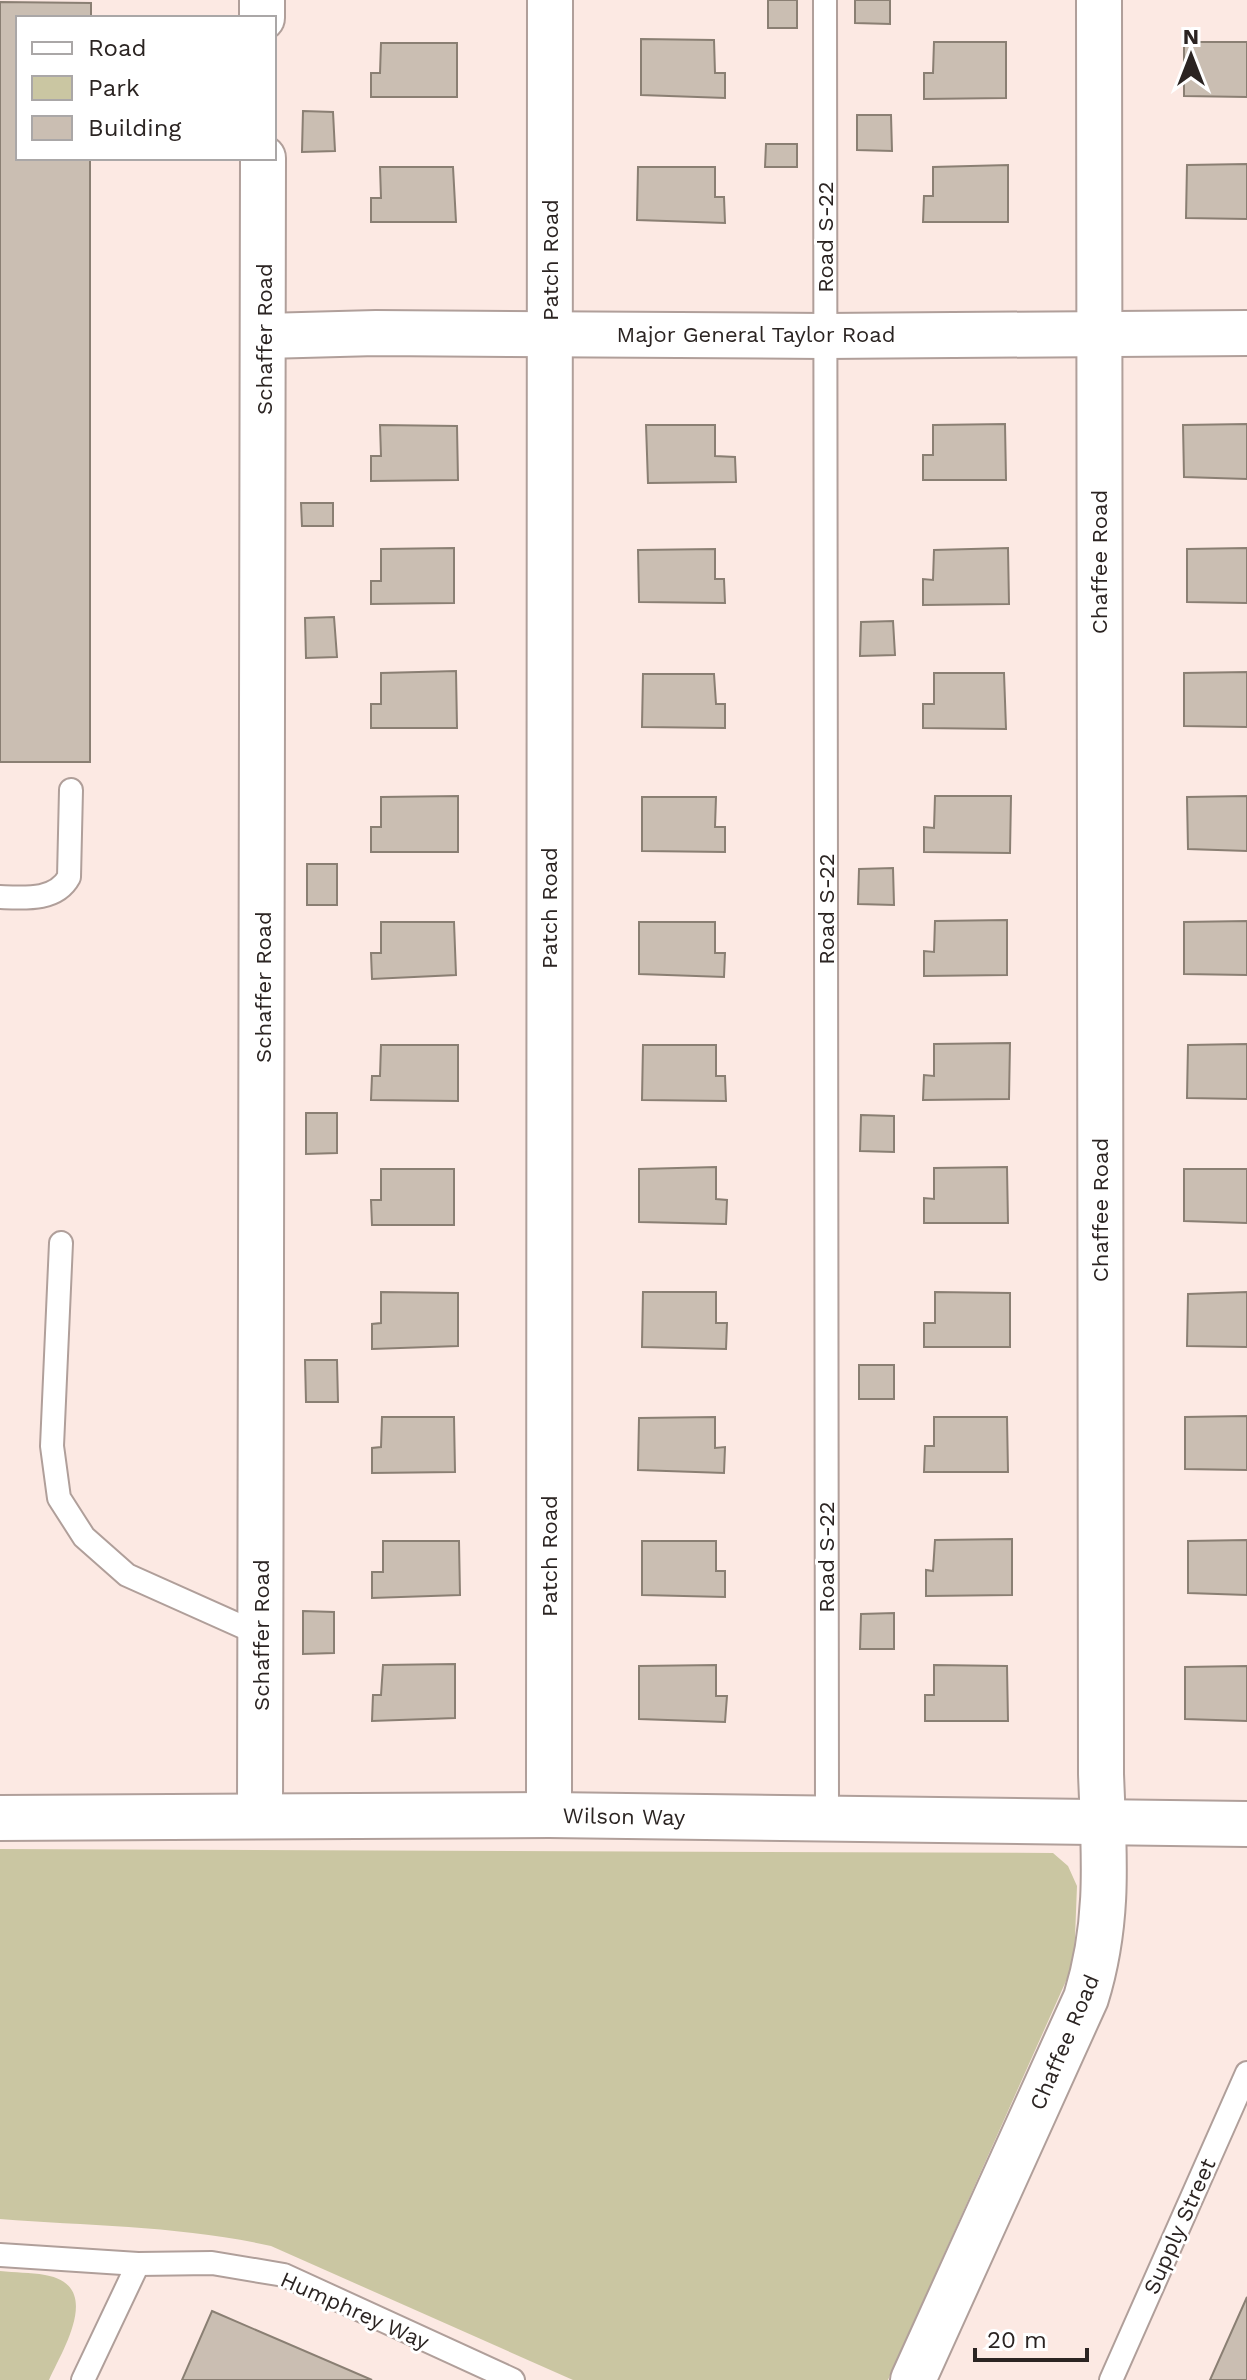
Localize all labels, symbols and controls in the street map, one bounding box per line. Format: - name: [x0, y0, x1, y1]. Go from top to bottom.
- legend: [16, 16, 276, 160]
- north arrow: [1151, 16, 1231, 96]
- text: N: [1183, 24, 1199, 49]
- text: Road: [88, 34, 147, 62]
- text: Park: [88, 74, 140, 102]
- text: Building: [88, 114, 181, 142]
- street label: Road S-22: [813, 181, 838, 293]
- street label: Patch Road: [538, 199, 563, 321]
- street label: Schaffer Road: [252, 263, 277, 415]
- street label: Major General Taylor Road: [617, 322, 895, 347]
- street label: Chaffee Road: [1087, 490, 1112, 634]
- street label: Patch Road: [537, 847, 562, 969]
- street label: Road S-22: [814, 853, 839, 965]
- street label: Schaffer Road: [251, 911, 276, 1063]
- street label: Chaffee Road: [1088, 1138, 1113, 1282]
- street label: Patch Road: [537, 1495, 562, 1617]
- street label: Road S-22: [814, 1501, 839, 1613]
- street label: Schaffer Road: [249, 1559, 274, 1711]
- street label: Wilson Way: [563, 1803, 686, 1830]
- street label: Chaffee Road: [1025, 1971, 1104, 2114]
- street label: Supply Street: [1138, 2154, 1221, 2298]
- street label: Humphrey Way: [277, 2267, 434, 2355]
- scale bar: [975, 2312, 1087, 2362]
- text: 20 m: [987, 2326, 1047, 2354]

